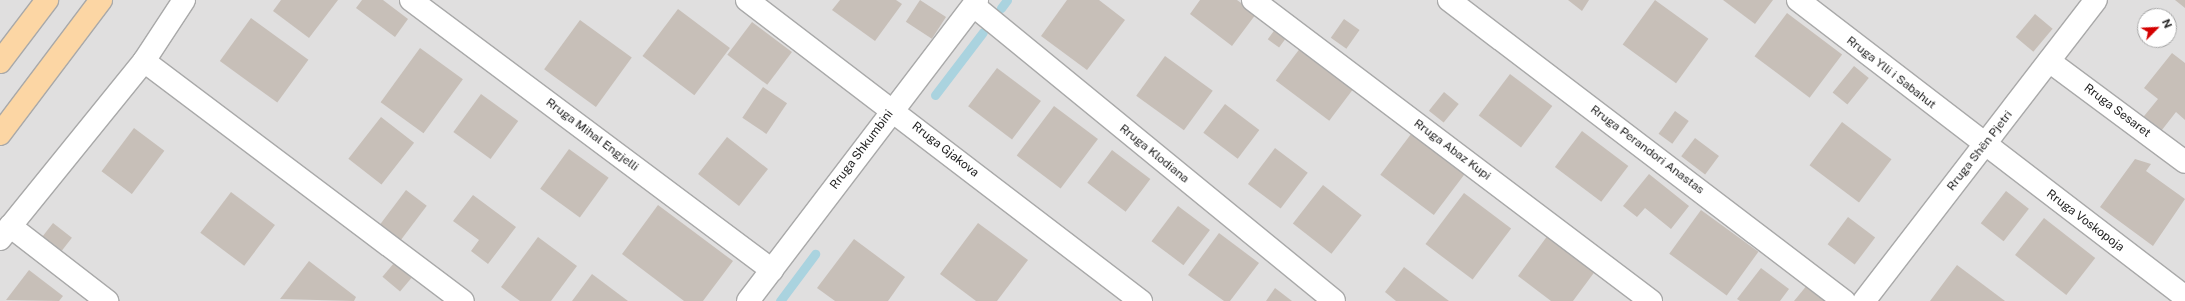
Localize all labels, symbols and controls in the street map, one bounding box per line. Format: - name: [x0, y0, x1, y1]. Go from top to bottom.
- north arrow: [2137, 8, 2177, 48]
- text: N: [2160, 17, 2174, 30]
- street label: Rruga Ylli i Sabahut: [1843, 34, 1939, 112]
- street label: Rruga Sesaret: [2081, 81, 2153, 141]
- street label: Rruga Mihal Engjelli: [543, 95, 641, 175]
- street label: Rruga Perandori Anastas: [1587, 103, 1707, 197]
- street label: Rruga Shkumbini: [827, 107, 897, 193]
- street label: Rruga Shën Pjetri: [1944, 108, 2016, 194]
- street label: Rruga Abaz Kupi: [1411, 116, 1493, 184]
- street label: Rruga Gjakova: [909, 119, 981, 181]
- street label: Rruga Klodiana: [1116, 122, 1192, 186]
- street label: Rruga Voskopoja: [2043, 187, 2127, 255]

